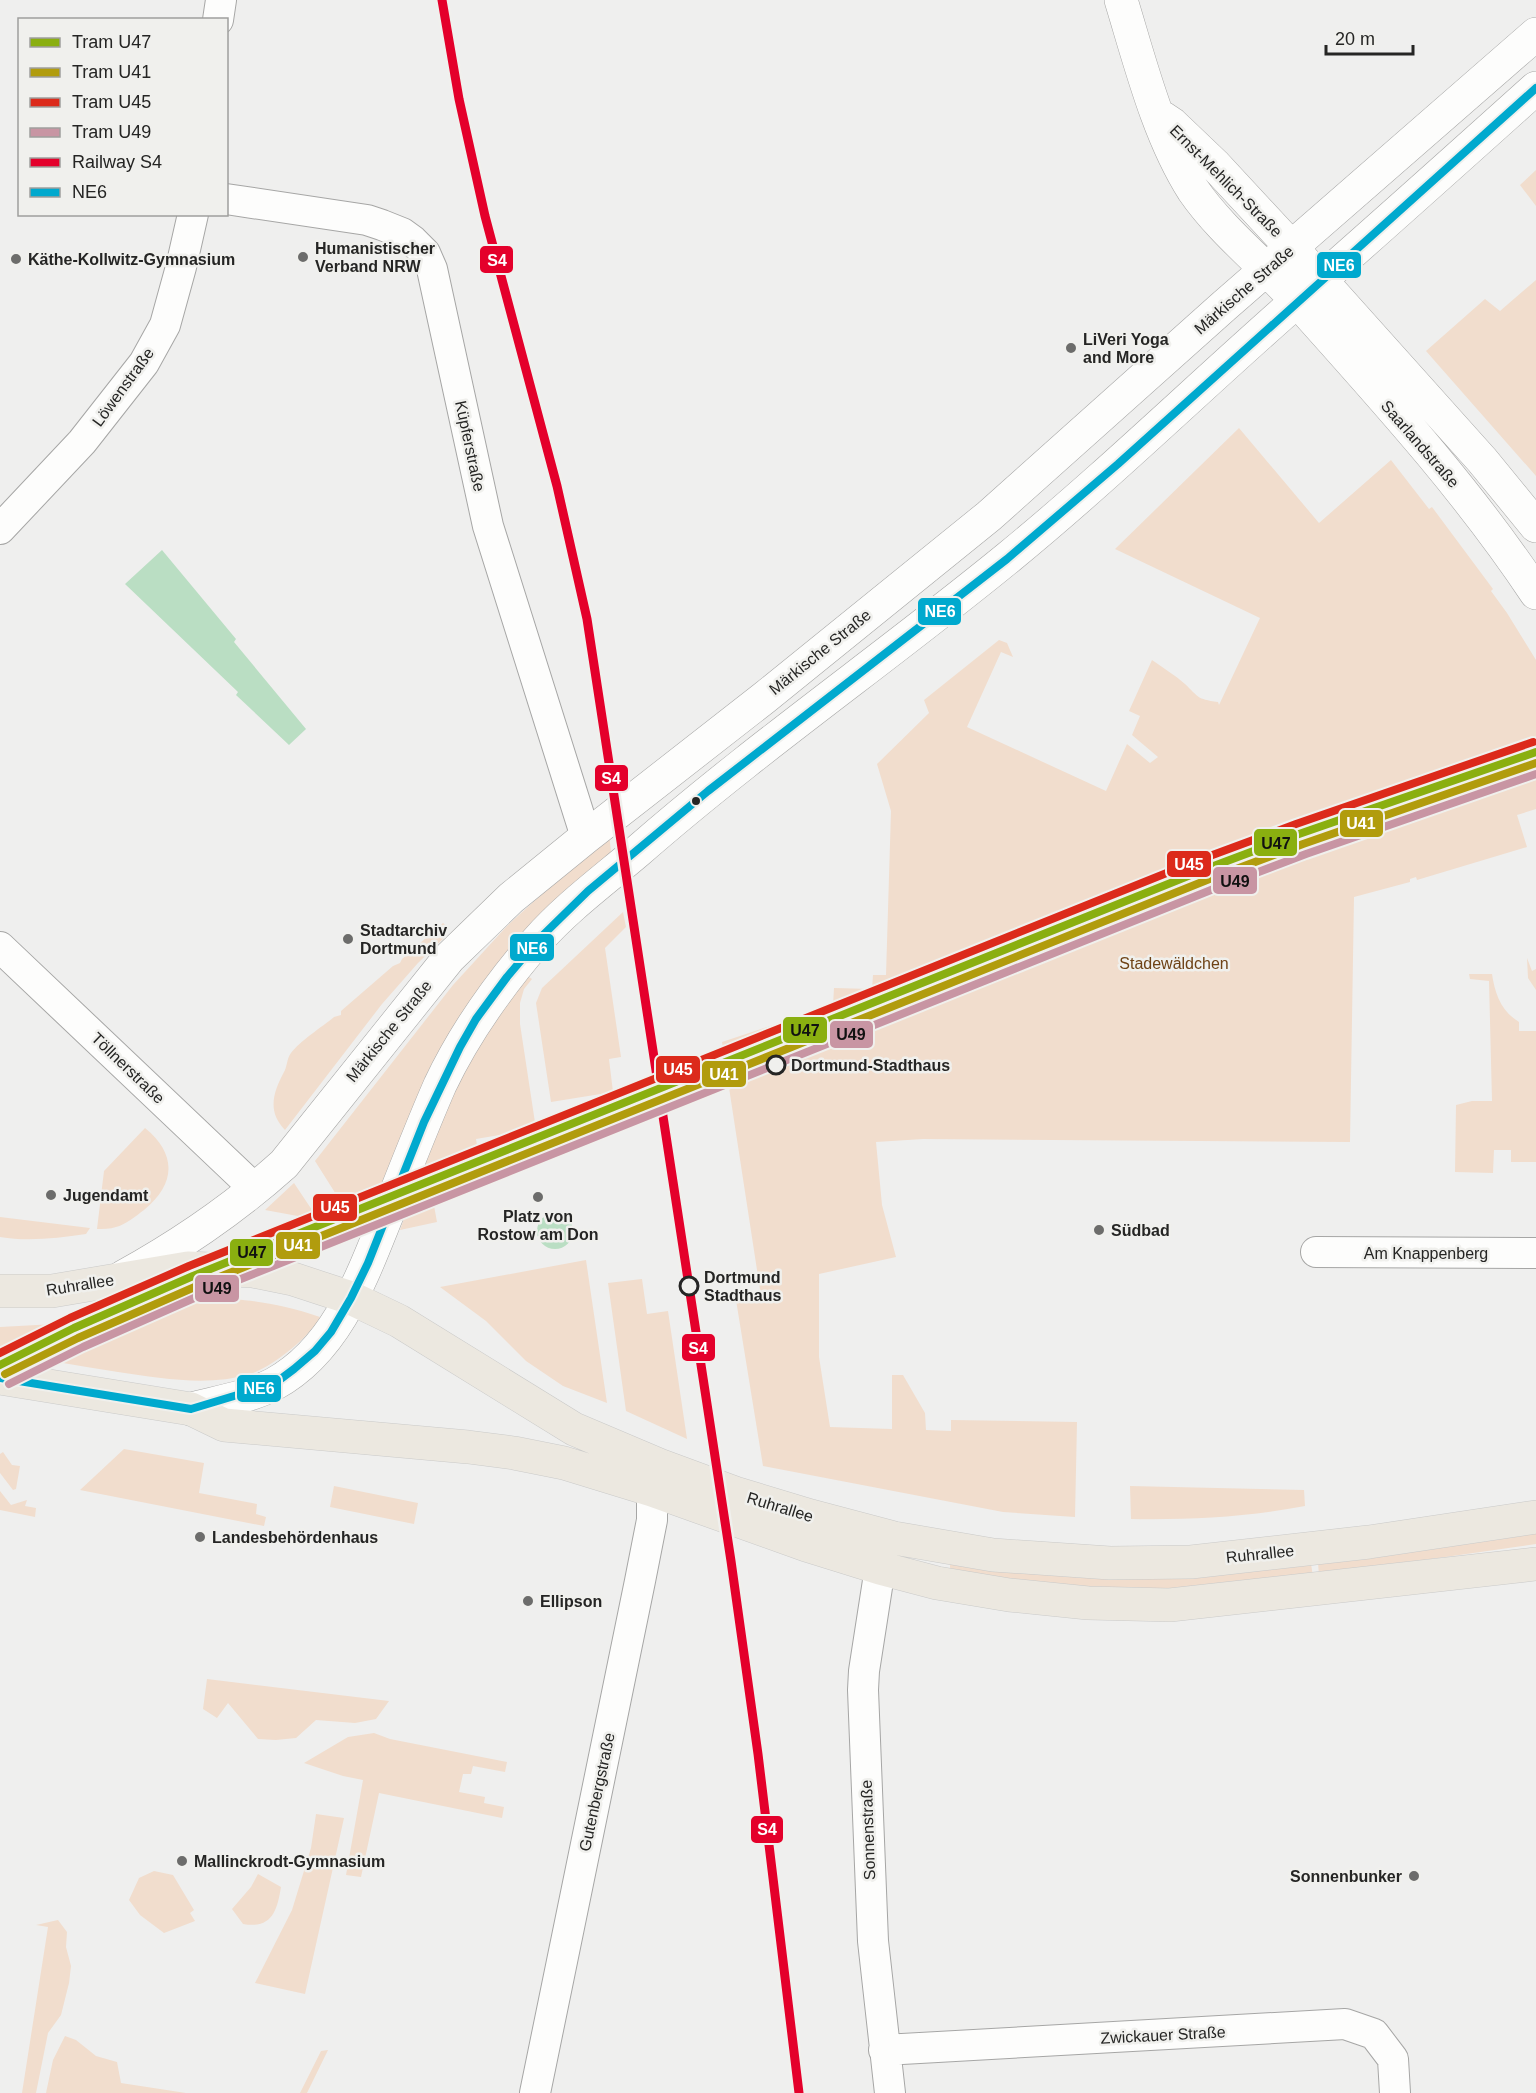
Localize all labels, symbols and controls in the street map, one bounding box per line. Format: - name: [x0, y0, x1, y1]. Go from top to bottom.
- legend: [18, 18, 228, 216]
- scale bar: [1326, 18, 1413, 56]
- text: 20 m: [1335, 29, 1375, 49]
- text: Tram U47: [72, 32, 151, 52]
- text: Tram U41: [72, 62, 151, 82]
- text: Tram U45: [72, 92, 151, 112]
- text: Tram U49: [72, 122, 151, 142]
- street label: Ernst-Mehlich-Straße: [1167, 122, 1286, 241]
- text: Railway S4: [72, 152, 162, 172]
- text: NE6: [72, 182, 107, 202]
- place label: Humanistischer Verband NRW: [315, 240, 435, 275]
- street label: Märkische Straße: [1191, 242, 1297, 338]
- line badge: S4: [479, 245, 514, 274]
- marker: Humanistischer Verband NRW: [296, 250, 310, 264]
- place label: Käthe-Kollwitz-Gymnasium: [28, 251, 235, 268]
- line badge: NE6: [1316, 251, 1362, 279]
- marker: Käthe-Kollwitz-Gymnasium: [9, 252, 23, 266]
- text: S4: [487, 252, 507, 269]
- text: NE6: [1323, 257, 1355, 274]
- place label: LiVeri Yoga and More: [1083, 331, 1169, 366]
- marker: LiVeri Yoga and More: [1064, 341, 1078, 355]
- street label: Löwenstraße: [89, 345, 157, 429]
- street label: Saarlandstraße: [1378, 397, 1462, 491]
- street label: Küpferstraße: [452, 399, 488, 493]
- line badge: NE6: [917, 597, 962, 626]
- text: NE6: [924, 603, 956, 620]
- street label: Märkische Straße: [766, 606, 874, 698]
- line badge: S4: [594, 764, 629, 792]
- text: S4: [601, 770, 621, 787]
- unlabelled marker: [690, 795, 702, 807]
- line badge: U41: [1339, 809, 1384, 838]
- text: U41: [1346, 815, 1376, 832]
- line badge: U47: [1253, 828, 1298, 857]
- text: U47: [1261, 835, 1291, 852]
- line badge: U45: [1166, 850, 1212, 878]
- text: U45: [1174, 856, 1204, 873]
- line badge: U49: [1212, 866, 1258, 895]
- text: U49: [1220, 873, 1250, 890]
- place label: Stadtarchiv Dortmund: [360, 922, 447, 957]
- marker: Stadtarchiv Dortmund: [341, 932, 355, 946]
- line badge: NE6: [509, 933, 555, 962]
- text: NE6: [516, 940, 548, 957]
- park label: Stadewäldchen: [1119, 955, 1229, 972]
- street label: Märkische Straße: [343, 977, 435, 1085]
- line badge: U47: [782, 1016, 828, 1044]
- line badge: U49: [829, 1020, 874, 1049]
- text: U47: [790, 1022, 820, 1039]
- text: U49: [836, 1026, 866, 1043]
- street label: Töllnerstraße: [88, 1029, 168, 1107]
- line badge: U45: [655, 1055, 701, 1084]
- marker: Dortmund-Stadthaus: [766, 1055, 786, 1075]
- place label: Dortmund-Stadthaus: [791, 1057, 950, 1074]
- line badge: U41: [701, 1060, 747, 1088]
- text: U45: [663, 1061, 693, 1078]
- text: U41: [709, 1066, 739, 1083]
- place label: Jugendamt: [63, 1187, 149, 1204]
- marker: Jugendamt: [44, 1188, 58, 1202]
- marker: Platz von Rostow am Don: [531, 1190, 545, 1204]
- line badge: U45: [312, 1193, 358, 1222]
- text: U45: [320, 1199, 350, 1216]
- place label: Platz von Rostow am Don: [478, 1208, 598, 1243]
- place label: Südbad: [1111, 1222, 1170, 1239]
- marker: Südbad: [1092, 1223, 1106, 1237]
- line badge: U41: [275, 1231, 321, 1260]
- text: U41: [283, 1237, 313, 1254]
- line badge: U47: [229, 1238, 274, 1267]
- text: U47: [237, 1244, 267, 1261]
- street label: Am Knappenberg: [1364, 1245, 1488, 1262]
- place label: Dortmund Stadthaus: [704, 1269, 781, 1304]
- street label: Ruhrallee: [45, 1271, 115, 1299]
- line badge: U49: [194, 1274, 240, 1303]
- marker: Dortmund Stadthaus: [679, 1276, 699, 1296]
- text: U49: [202, 1280, 232, 1297]
- line badge: S4: [681, 1333, 716, 1362]
- text: S4: [688, 1340, 708, 1357]
- line badge: NE6: [236, 1374, 282, 1403]
- text: NE6: [243, 1380, 275, 1397]
- street label: Ruhrallee: [745, 1489, 815, 1525]
- place label: Landesbehördenhaus: [212, 1529, 378, 1546]
- marker: Landesbehördenhaus: [193, 1530, 207, 1544]
- street label: Ruhrallee: [1225, 1542, 1295, 1566]
- place label: Ellipson: [540, 1593, 602, 1610]
- marker: Ellipson: [521, 1594, 535, 1608]
- street label: Gutenbergstraße: [576, 1731, 618, 1853]
- street label: Sonnenstraße: [858, 1779, 878, 1881]
- line badge: S4: [750, 1815, 784, 1844]
- text: S4: [757, 1821, 777, 1838]
- place label: Mallinckrodt-Gymnasium: [194, 1853, 385, 1870]
- marker: Mallinckrodt-Gymnasium: [175, 1854, 189, 1868]
- place label: Sonnenbunker: [1290, 1868, 1402, 1885]
- marker: Sonnenbunker: [1407, 1869, 1421, 1883]
- street label: Zwickauer Straße: [1100, 2023, 1226, 2047]

